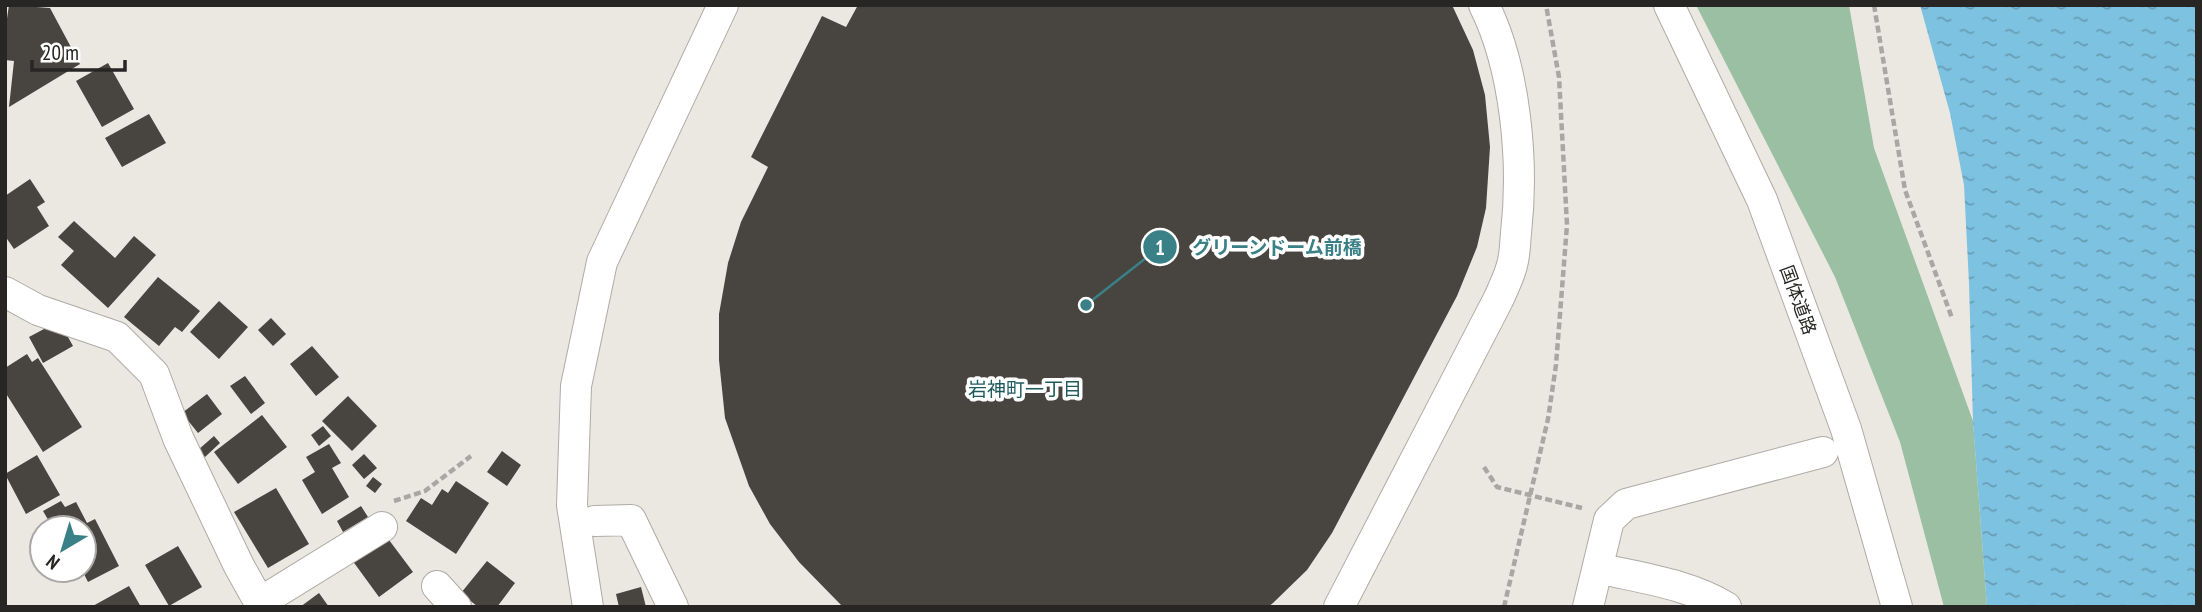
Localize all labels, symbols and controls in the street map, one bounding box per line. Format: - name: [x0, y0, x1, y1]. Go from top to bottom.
- scale bar: [32, 28, 124, 72]
- text: 20 m: [42, 39, 79, 66]
- callout: グリーンドーム前橋: [1142, 227, 1376, 267]
- text: 1: [1155, 234, 1165, 261]
- text: グリーンドーム前橋: [1192, 235, 1362, 259]
- street label: 国体道路: [1775, 262, 1822, 338]
- district label: 岩神町一丁目: [968, 377, 1082, 401]
- north arrow: [28, 514, 98, 584]
- text: N: [41, 550, 64, 575]

